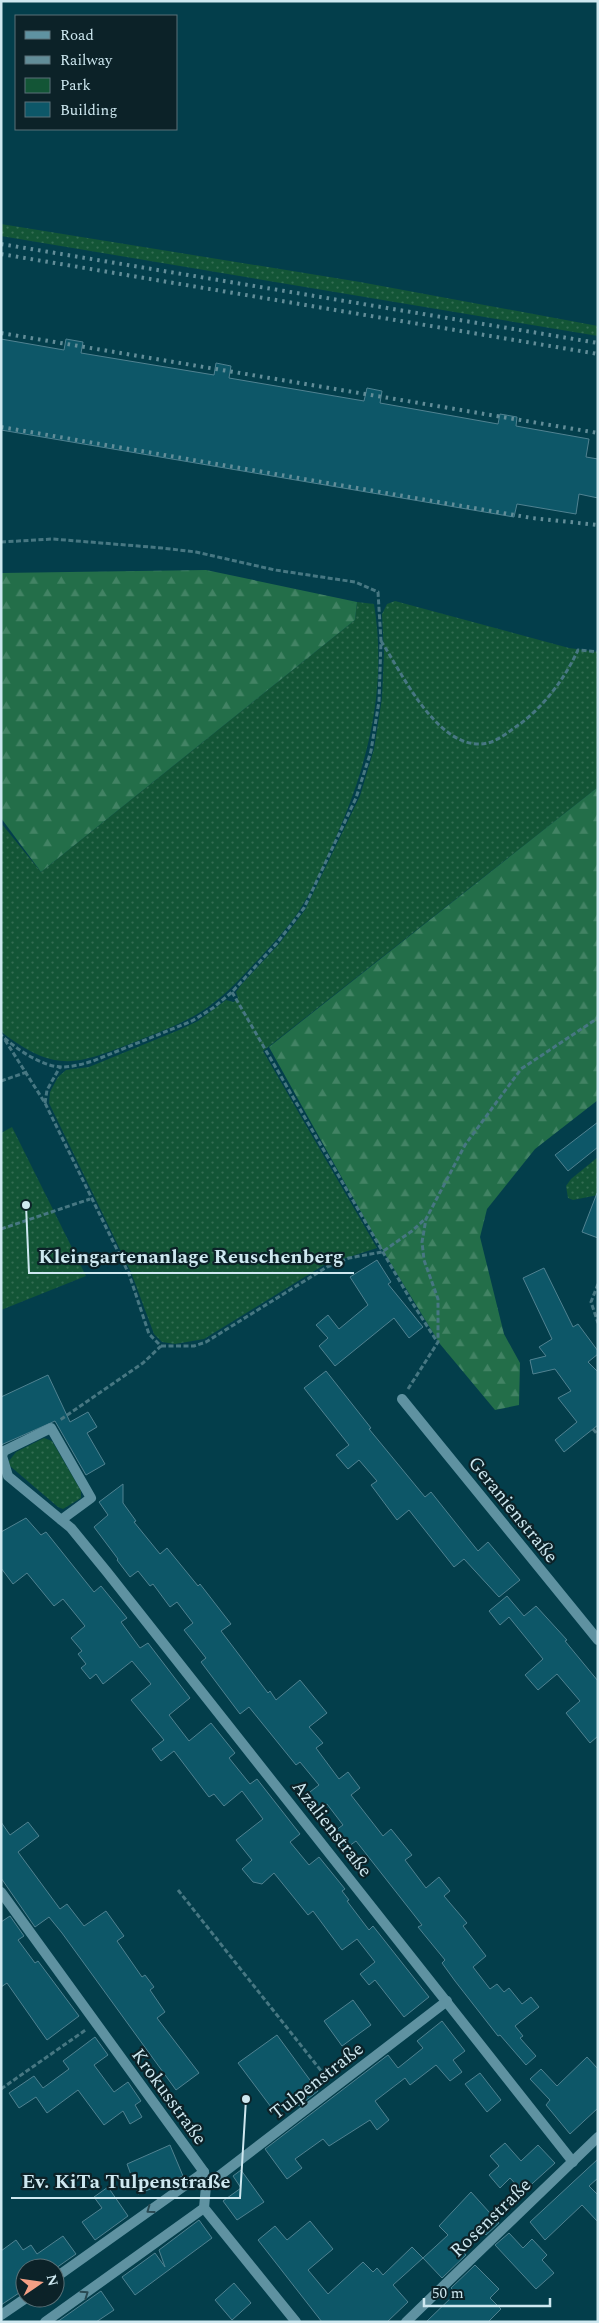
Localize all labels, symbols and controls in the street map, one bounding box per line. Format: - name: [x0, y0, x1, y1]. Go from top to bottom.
- legend: [15, 15, 178, 130]
- text: Road: [60, 24, 94, 47]
- text: Railway: [60, 49, 113, 72]
- text: Park: [60, 74, 91, 97]
- text: Building: [60, 99, 117, 122]
- callout: Kleingartenanlage Reuschenberg: [29, 1238, 354, 1273]
- text: Kleingartenanlage Reuschenberg: [38, 1242, 344, 1272]
- street label: Geranienstraße: [460, 1450, 565, 1570]
- street label: Azalienstraße: [284, 1774, 379, 1884]
- street label: Tulpenstraße: [264, 2035, 370, 2127]
- street label: Krokusstraße: [124, 2043, 214, 2151]
- callout: Ev. KiTa Tulpenstraße: [11, 2163, 240, 2198]
- text: Ev. KiTa Tulpenstraße: [22, 2167, 230, 2197]
- street label: Rosenstraße: [444, 2172, 538, 2265]
- one-way arrow: [147, 2205, 156, 2213]
- north arrow: [15, 2258, 65, 2308]
- text: N: [41, 2272, 64, 2288]
- scale bar: [424, 2276, 550, 2308]
- text: 50 m: [432, 2282, 464, 2305]
- one-way arrow: [79, 2291, 89, 2300]

